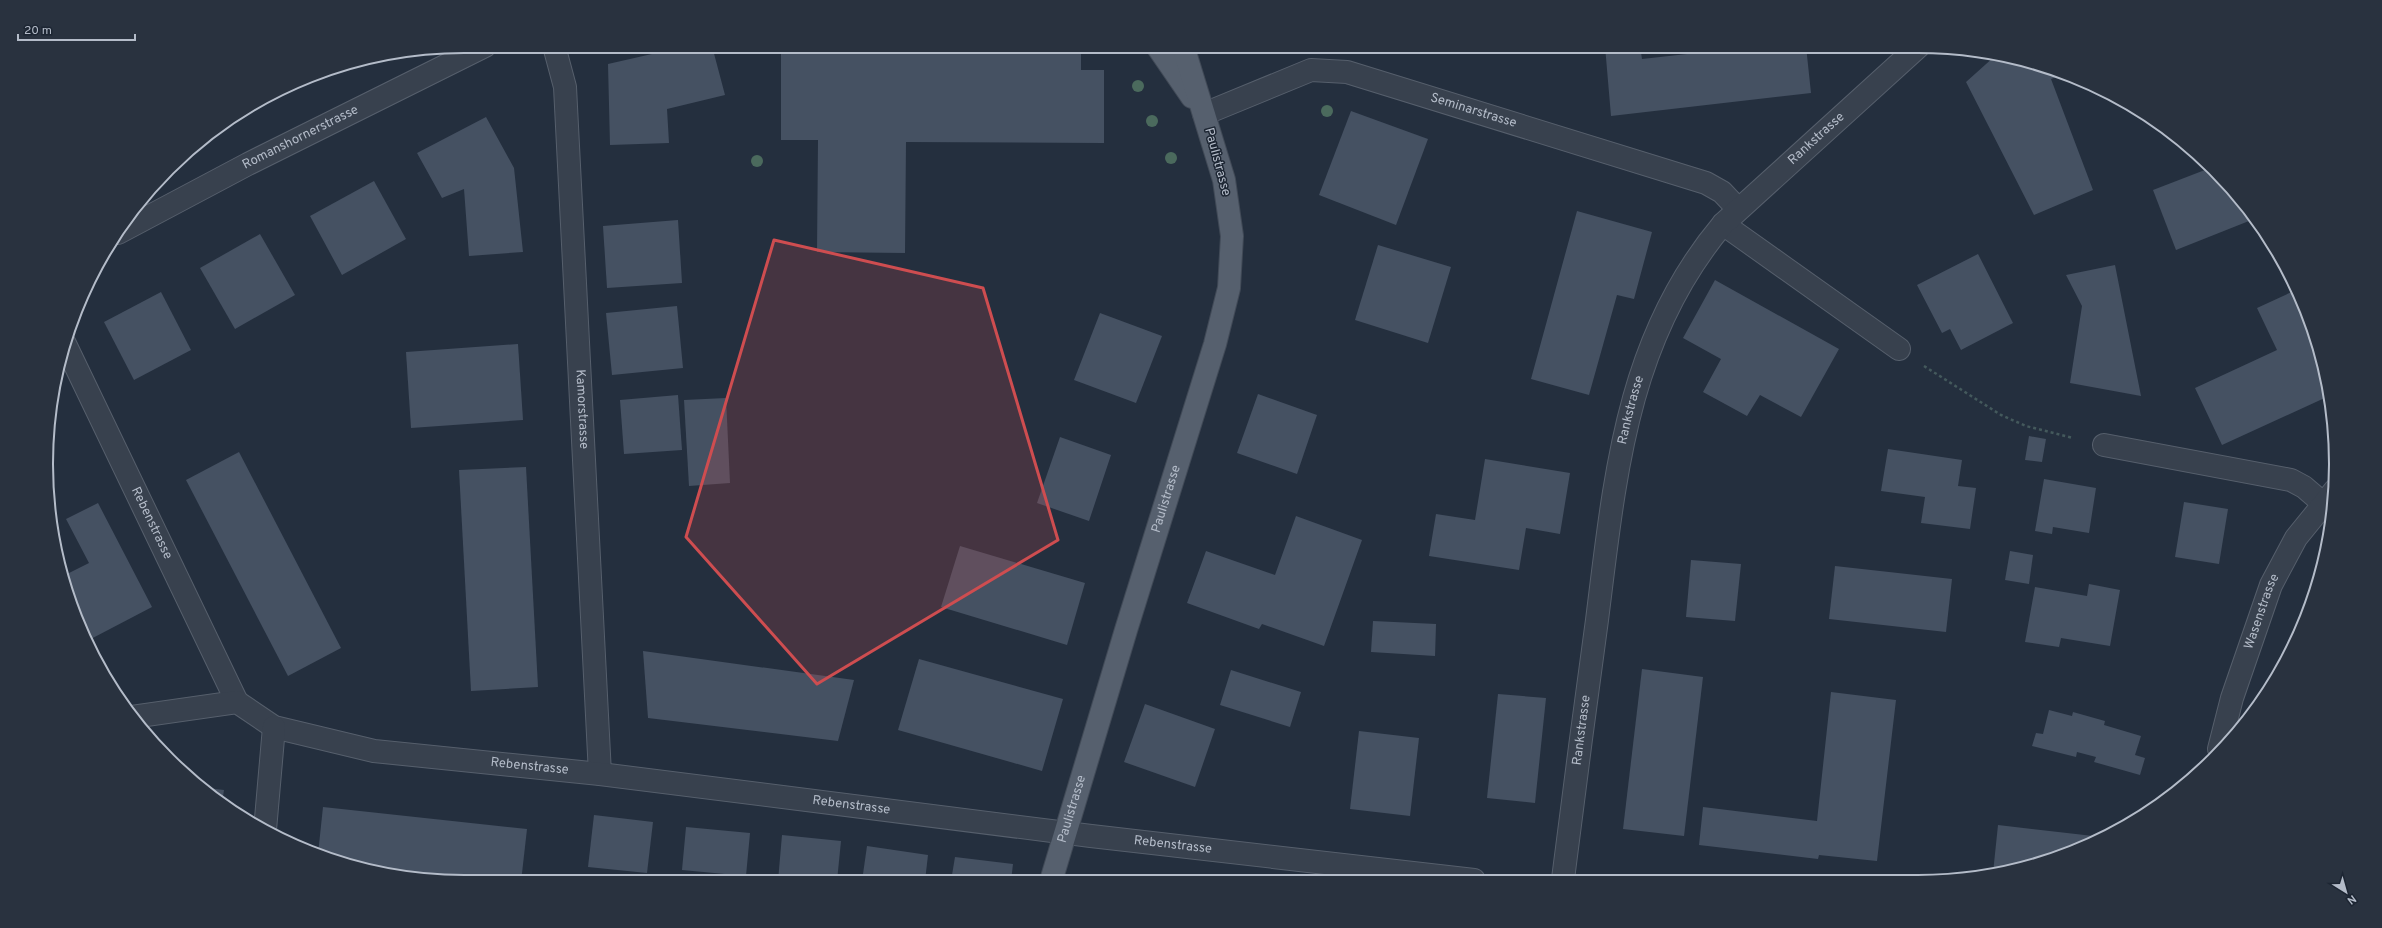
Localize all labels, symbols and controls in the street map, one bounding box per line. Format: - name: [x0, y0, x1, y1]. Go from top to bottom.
- scale bar: [18, 16, 135, 42]
- text: 20 m: [24, 23, 52, 39]
- street label: Seminarstrasse: [1428, 90, 1518, 132]
- street label: Romanshornerstrasse: [240, 102, 361, 173]
- street label: Rankstrasse: [1785, 109, 1848, 169]
- street label: Paulistrasse: [1200, 126, 1234, 198]
- street label: Kamorstrasse: [571, 369, 591, 449]
- street label: Rankstrasse: [1615, 374, 1648, 446]
- street label: Paulistrasse: [1149, 463, 1185, 535]
- street label: Rebenstrasse: [127, 485, 175, 562]
- street label: Wasenstrasse: [2241, 571, 2283, 652]
- street label: Rankstrasse: [1570, 694, 1595, 766]
- street label: Rebenstrasse: [490, 755, 569, 779]
- street label: Paulistrasse: [1055, 773, 1090, 845]
- street label: Rebenstrasse: [811, 793, 891, 819]
- street label: Rebenstrasse: [1133, 833, 1213, 858]
- north arrow: [2326, 872, 2366, 912]
- text: N: [2344, 891, 2359, 907]

